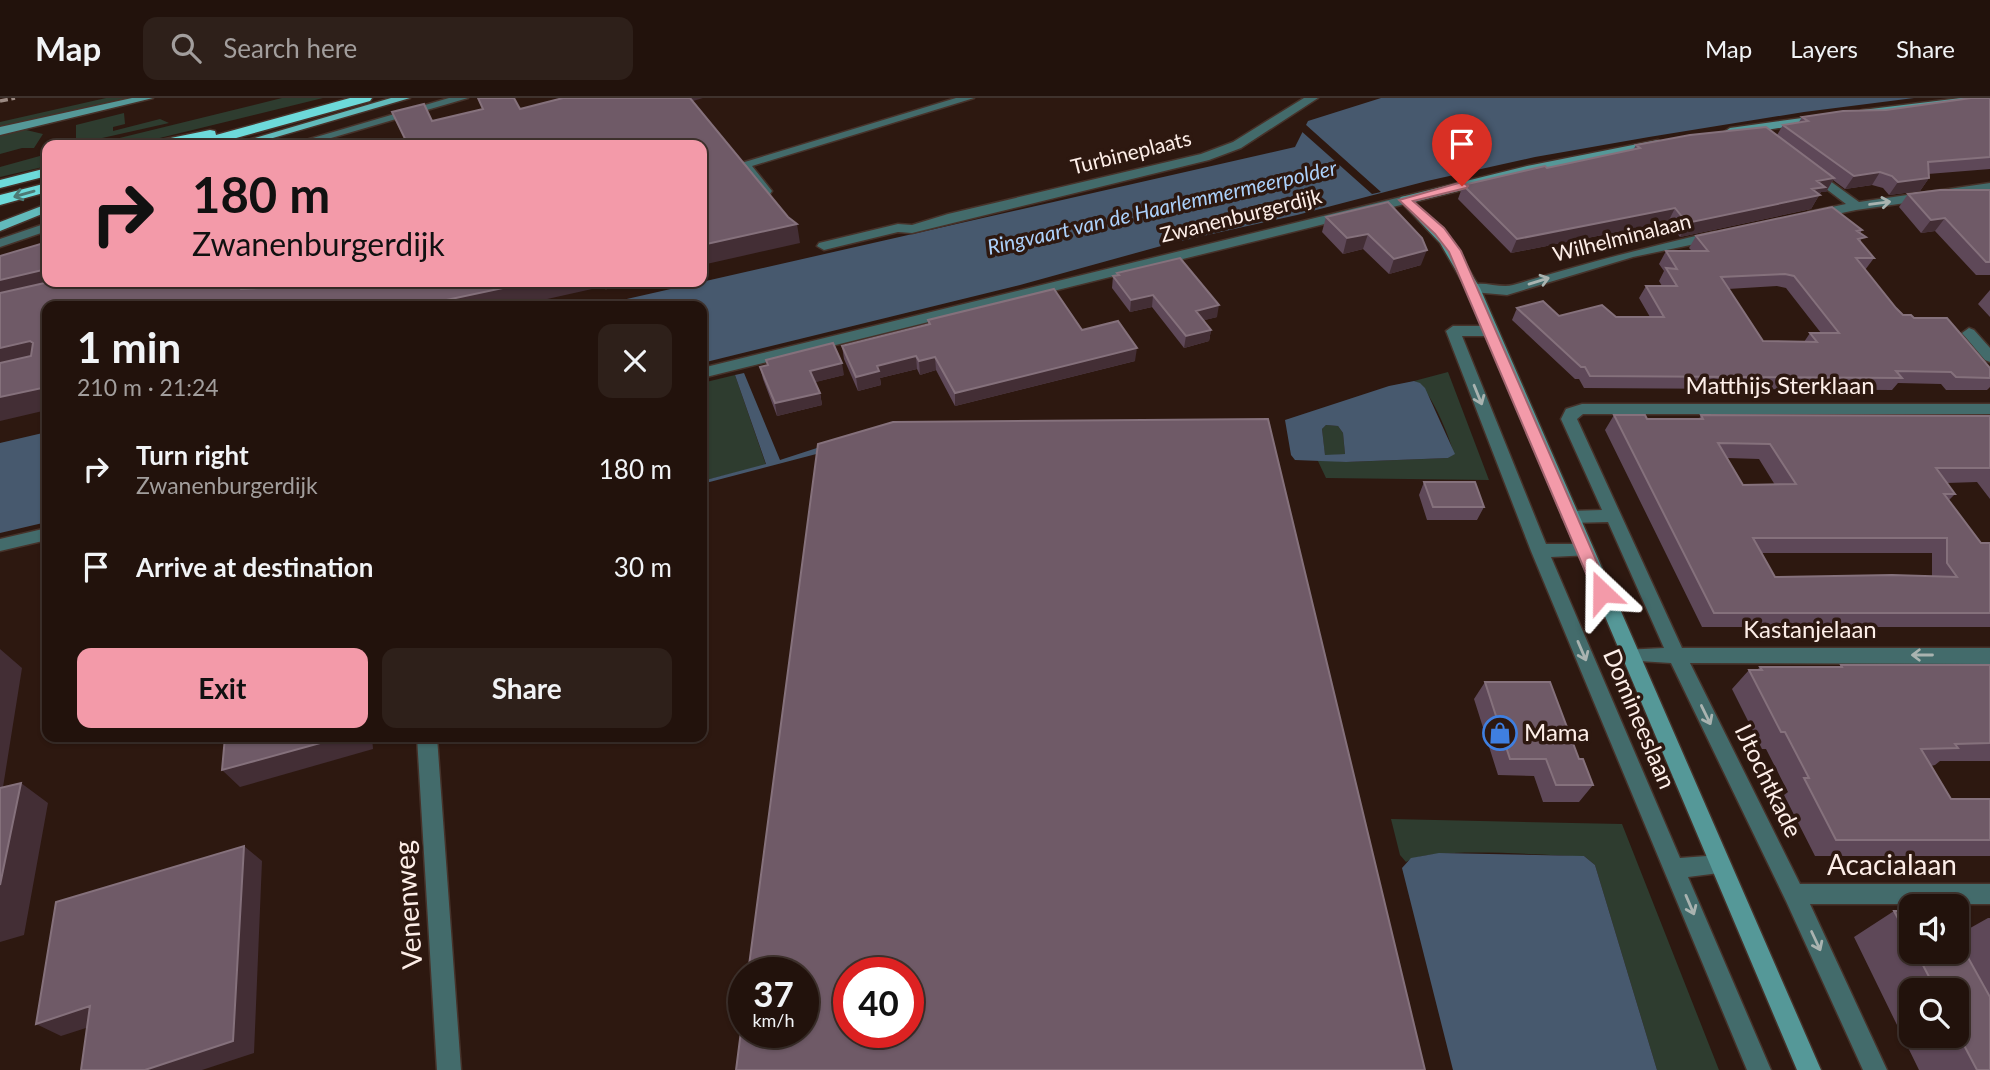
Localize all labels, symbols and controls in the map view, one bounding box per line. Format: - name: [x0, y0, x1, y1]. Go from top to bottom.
- search box: [143, 17, 633, 80]
- text: Map: [35, 28, 101, 68]
- icon: search: [167, 29, 205, 67]
- text: Search here: [223, 32, 357, 64]
- text: Map: [1705, 34, 1752, 63]
- text: Layers: [1790, 34, 1858, 63]
- text: Share: [1896, 34, 1955, 63]
- pin: [1432, 114, 1492, 186]
- street label: Turbineplaats: [1068, 125, 1193, 179]
- icon: arrive: [1443, 125, 1481, 163]
- water label: Ringvaart van de Haarlemmermeerpolder: [984, 154, 1340, 259]
- text: 180 m: [192, 165, 330, 223]
- icon: right: [77, 168, 168, 259]
- street label: Zwanenburgerdijk: [1157, 182, 1324, 247]
- one-way arrow: [13, 188, 35, 201]
- one-way arrow: [1868, 196, 1891, 209]
- street label: Wilhelminalaan: [1550, 207, 1693, 266]
- text: Zwanenburgerdijk: [192, 224, 445, 263]
- one-way arrow: [1528, 273, 1550, 286]
- text: 1 min: [77, 322, 181, 372]
- button: close: [598, 324, 672, 398]
- street label: Matthijs Sterklaan: [1685, 370, 1875, 399]
- text: 210 m · 21:24: [77, 373, 219, 401]
- one-way arrow: [1472, 383, 1485, 405]
- text: Turn right: [136, 439, 249, 471]
- icon: right: [77, 450, 115, 488]
- text: 180 m: [599, 453, 672, 485]
- text: Zwanenburgerdijk: [136, 471, 318, 499]
- icon: arrive: [77, 548, 115, 586]
- text: Arrive at destination: [136, 551, 373, 583]
- text: 30 m: [614, 551, 672, 583]
- position arrow: [1565, 555, 1639, 629]
- street label: Kastanjelaan: [1743, 614, 1877, 643]
- one-way arrow: [1576, 639, 1589, 661]
- street label: Domineeslaan: [1598, 644, 1683, 793]
- button: Exit: [77, 648, 368, 728]
- button: Share: [382, 648, 672, 728]
- one-way arrow: [1911, 648, 1934, 662]
- one-way arrow: [1699, 704, 1713, 725]
- shop icon: Mama: [1481, 714, 1519, 752]
- place label: Mama: [1524, 717, 1590, 746]
- street label: IJtochtkade: [1730, 719, 1809, 842]
- street label: Venenweg: [386, 840, 428, 970]
- street label: Acacialaan: [1827, 847, 1957, 881]
- one-way arrow: [1684, 894, 1697, 916]
- map controls: [1899, 894, 1969, 1048]
- button: sound: [1899, 894, 1969, 964]
- one-way arrow: [1810, 930, 1823, 952]
- speed limit sign: 40: [833, 957, 924, 1048]
- text: 37: [753, 972, 794, 1014]
- button: search: [1899, 978, 1969, 1048]
- text: km/h: [752, 1009, 795, 1031]

